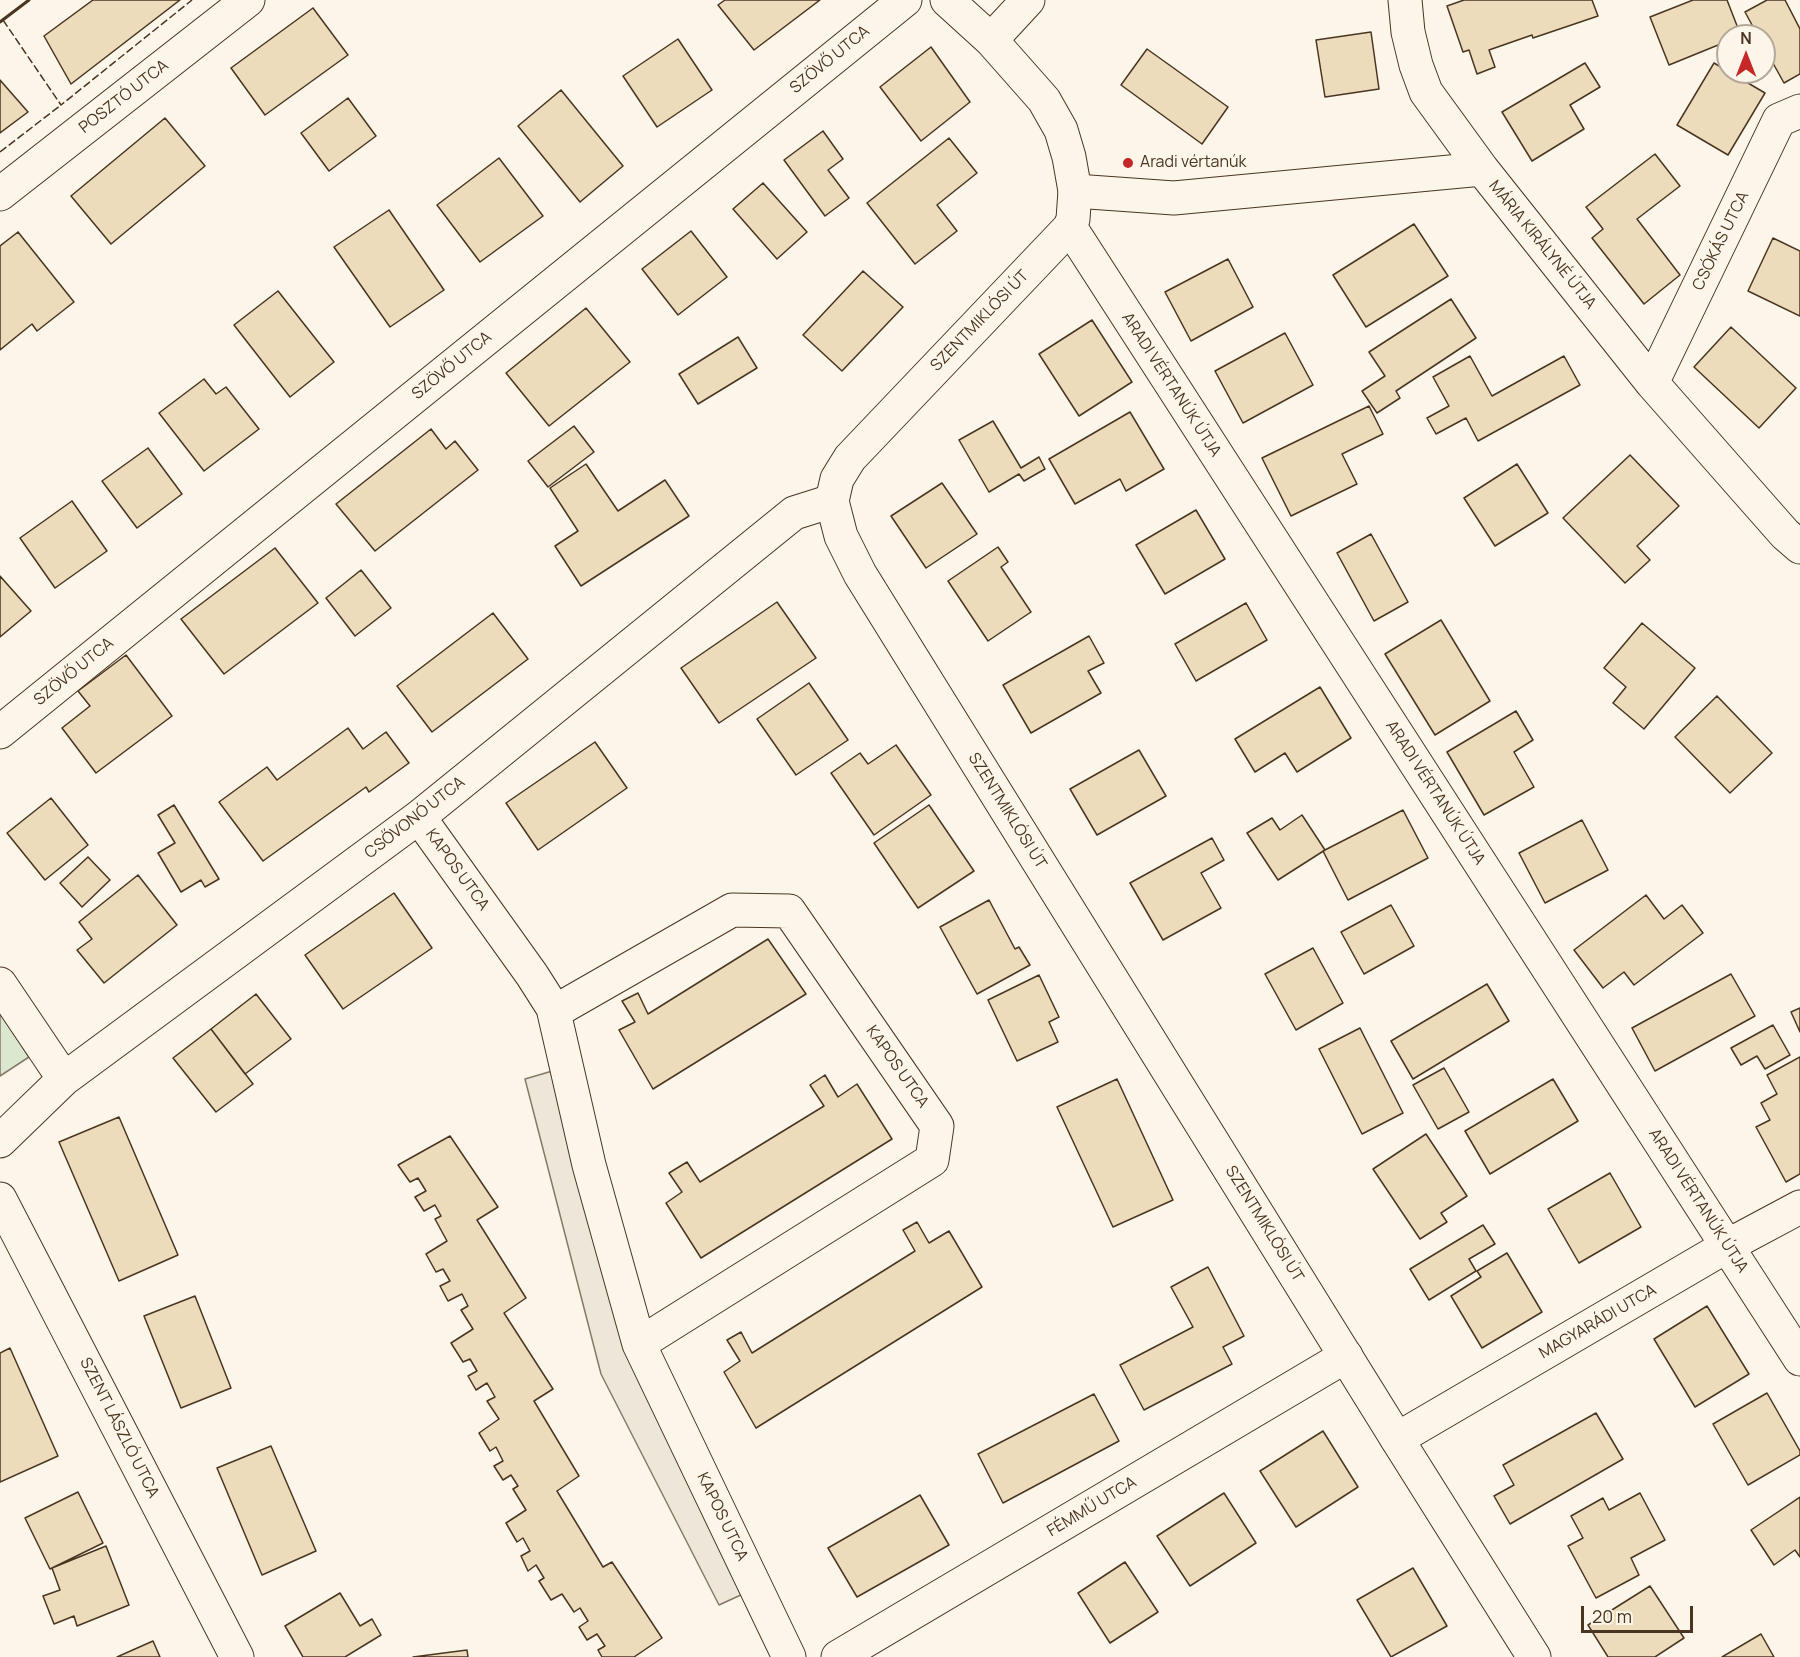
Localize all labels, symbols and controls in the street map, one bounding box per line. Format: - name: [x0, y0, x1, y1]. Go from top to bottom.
- street label: SZÖVŐ UTCA: [786, 22, 874, 98]
- north arrow: [1716, 24, 1776, 84]
- text: N: [1740, 27, 1752, 49]
- street label: POSZTÓ UTCA: [76, 56, 172, 138]
- place label: Aradi vértanúk: [1140, 153, 1246, 173]
- marker: Aradi vértanúk: [1121, 156, 1135, 170]
- street label: MÁRIA KIRÁLYNÉ ÚTJA: [1484, 177, 1600, 313]
- street label: CSÓKÁS UTCA: [1689, 188, 1753, 294]
- street label: SZENTMIKLÓSI ÚT: [927, 267, 1033, 375]
- street label: ARADI VÉRTANÚK ÚTJA: [1117, 309, 1225, 461]
- street label: SZÖVŐ UTCA: [408, 328, 496, 404]
- street label: SZÖVŐ UTCA: [30, 634, 118, 710]
- street label: ARADI VÉRTANÚK ÚTJA: [1381, 717, 1489, 869]
- street label: SZENTMIKLÓSI ÚT: [964, 750, 1050, 872]
- street label: CSŐVONÓ UTCA: [361, 773, 469, 863]
- street label: KAPOS UTCA: [421, 826, 493, 914]
- street label: KAPOS UTCA: [862, 1022, 932, 1112]
- street label: ARADI VÉRTANÚK ÚTJA: [1644, 1125, 1752, 1277]
- street label: SZENTMIKLÓSI ÚT: [1221, 1163, 1307, 1285]
- street label: MAGYARÁDI UTCA: [1536, 1281, 1660, 1363]
- street label: SZENT LÁSZLÓ UTCA: [75, 1355, 163, 1501]
- street label: KAPOS UTCA: [692, 1470, 752, 1564]
- street label: FÉMMŰ UTCA: [1044, 1473, 1140, 1541]
- scale bar: [1584, 1594, 1696, 1632]
- text: 20 m: [1592, 1604, 1632, 1628]

